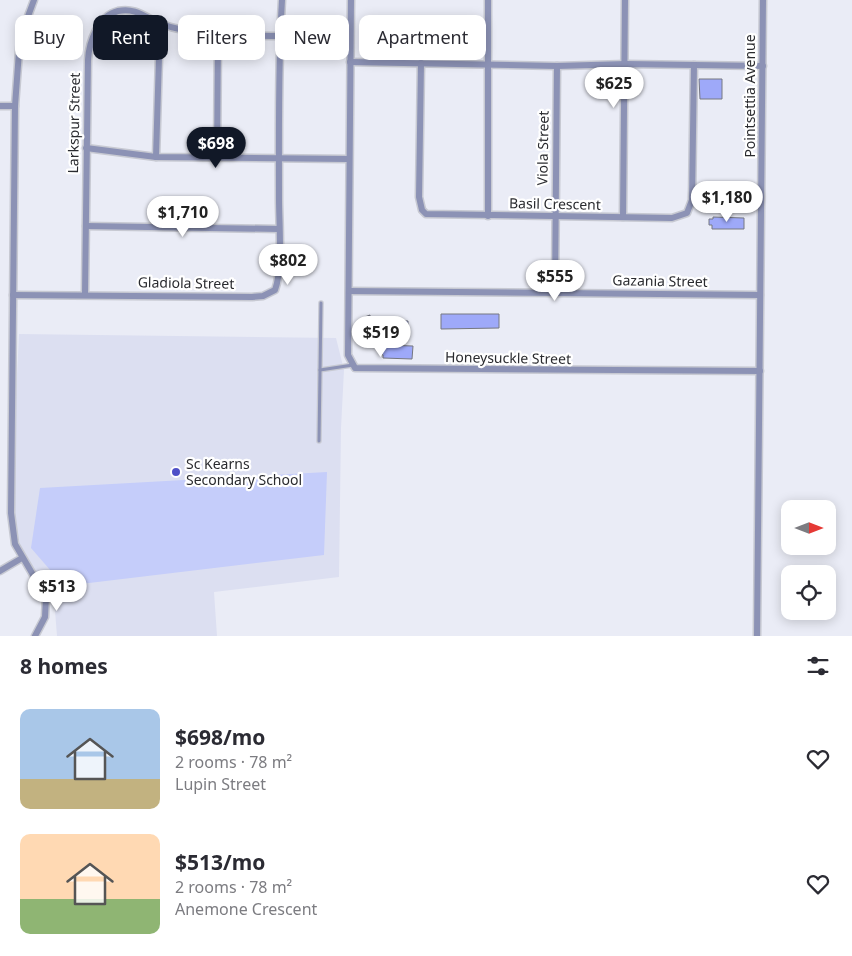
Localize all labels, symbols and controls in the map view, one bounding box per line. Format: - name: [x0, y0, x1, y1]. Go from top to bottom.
- chip: Buy: [15, 15, 83, 60]
- chip: Rent: [93, 15, 168, 60]
- chip: Filters: [178, 15, 265, 60]
- chip: New: [275, 15, 349, 60]
- chip: Apartment: [359, 15, 486, 60]
- street label: Pointsettia Avenue: [740, 34, 759, 158]
- pin: $625: [584, 66, 644, 109]
- street label: Larkspur Street: [63, 72, 84, 174]
- text: $625: [596, 72, 632, 94]
- street label: Viola Street: [532, 110, 553, 185]
- pin: $698: [186, 126, 246, 169]
- text: $698: [198, 132, 234, 154]
- pin: $1,180: [686, 180, 768, 223]
- text: $1,180: [702, 186, 752, 208]
- street label: Basil Crescent: [509, 193, 601, 214]
- pin: $1,710: [142, 196, 224, 238]
- text: $1,710: [158, 201, 208, 223]
- pin: $802: [258, 244, 318, 286]
- text: $802: [270, 249, 306, 271]
- pin: $555: [525, 260, 585, 302]
- text: $555: [537, 265, 573, 287]
- street label: Gazania Street: [612, 270, 708, 291]
- street label: Gladiola Street: [138, 272, 234, 293]
- pin: $519: [351, 316, 411, 358]
- text: $519: [363, 321, 399, 343]
- street label: Honeysuckle Street: [445, 347, 571, 368]
- place label: Sc Kearns Secondary School: [186, 454, 302, 489]
- marker: Sc Kearns Secondary School: [170, 466, 182, 478]
- north arrow: [781, 500, 836, 555]
- map controls: [781, 500, 836, 620]
- button: locate: [781, 565, 836, 620]
- pin: $513: [27, 570, 87, 612]
- text: $513: [39, 575, 75, 597]
- text: 8 homes: [20, 652, 108, 680]
- icon: filters: [804, 652, 832, 680]
- text: $698/mo: [175, 723, 265, 751]
- icon: home: [60, 729, 120, 789]
- icon: heart: [804, 745, 832, 773]
- text: 2 rooms · 78 m²: [175, 751, 292, 773]
- text: Lupin Street: [175, 773, 266, 795]
- text: $513/mo: [175, 848, 265, 876]
- icon: home: [60, 854, 120, 914]
- icon: heart: [804, 870, 832, 898]
- text: 2 rooms · 78 m²: [175, 876, 292, 898]
- text: Anemone Crescent: [175, 898, 317, 920]

